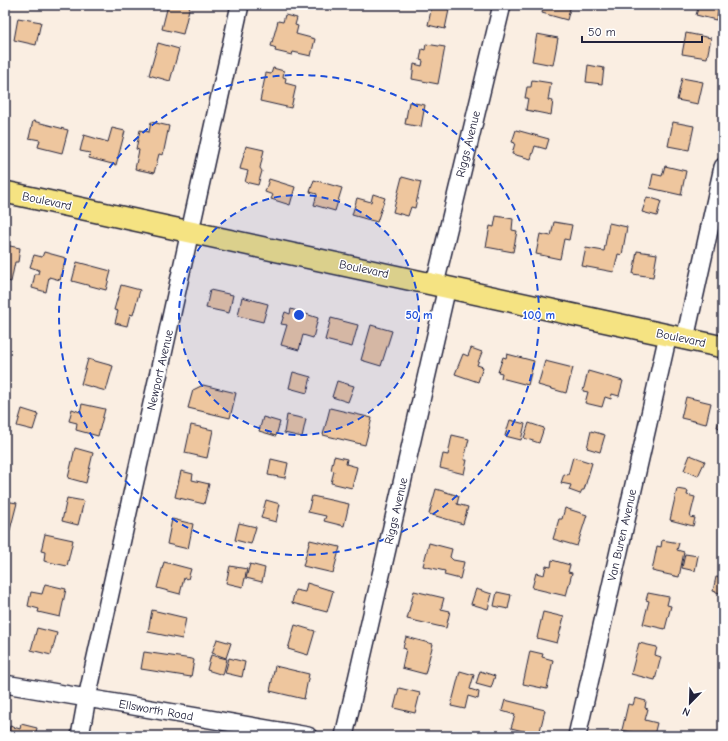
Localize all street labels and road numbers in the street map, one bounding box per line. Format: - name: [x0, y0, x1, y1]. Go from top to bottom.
- street label: Riggs Avenue: [453, 109, 483, 179]
- street label: Boulevard: [21, 189, 73, 213]
- street label: Boulevard: [338, 257, 390, 281]
- street label: Boulevard: [655, 326, 707, 350]
- street label: Newport Avenue: [144, 328, 176, 412]
- street label: Riggs Avenue: [382, 476, 410, 546]
- street label: Van Buren Avenue: [605, 488, 639, 582]
- street label: Ellsworth Road: [118, 697, 194, 723]

